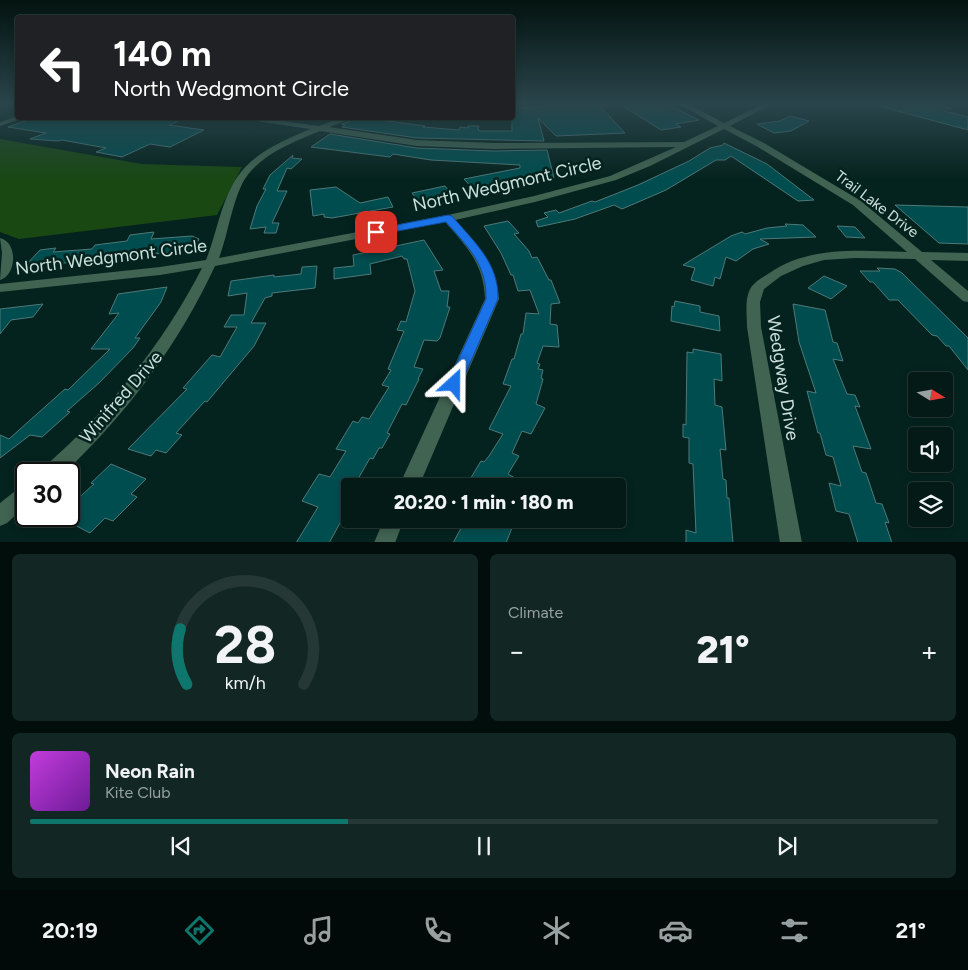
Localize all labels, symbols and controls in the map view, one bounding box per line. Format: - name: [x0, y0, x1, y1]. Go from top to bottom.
- text: 140 m: [113, 33, 211, 75]
- icon: left: [30, 35, 95, 100]
- text: North Wedgmont Circle: [113, 75, 349, 102]
- street label: North Wedgmont Circle: [410, 152, 604, 216]
- street label: Trail Lake Drive: [832, 167, 922, 241]
- pin: [355, 211, 397, 253]
- icon: arrive: [362, 218, 390, 246]
- street label: North Wedgmont Circle: [14, 234, 208, 280]
- street label: Wedgway Drive: [762, 314, 804, 442]
- street label: Winifred Drive: [75, 346, 167, 448]
- position arrow: [427, 357, 479, 409]
- north arrow: [908, 372, 952, 418]
- map controls: [908, 372, 953, 527]
- button: sound: [908, 427, 953, 472]
- speed limit sign: 30: [15, 462, 80, 527]
- button: layers: [908, 482, 953, 527]
- text: 20:20 · 1 min · 180 m: [394, 491, 573, 514]
- text: Climate: [508, 603, 563, 622]
- text: 28: [214, 614, 276, 676]
- text: 21°: [696, 627, 750, 673]
- text: −: [508, 634, 525, 668]
- text: +: [921, 634, 938, 668]
- text: km/h: [225, 672, 265, 693]
- text: Neon Rain: [105, 760, 195, 783]
- text: Kite Club: [105, 783, 171, 802]
- icon: previous: [167, 832, 195, 860]
- icon: pause: [470, 832, 498, 860]
- icon: next: [773, 832, 801, 860]
- icon: directions: [182, 913, 217, 948]
- icon: music: [301, 913, 336, 948]
- icon: phone: [420, 913, 455, 948]
- icon: climate: [539, 913, 574, 948]
- icon: car: [658, 913, 693, 948]
- icon: filters: [777, 913, 812, 948]
- text: 20:19: [42, 917, 98, 944]
- text: 21°: [896, 917, 926, 944]

